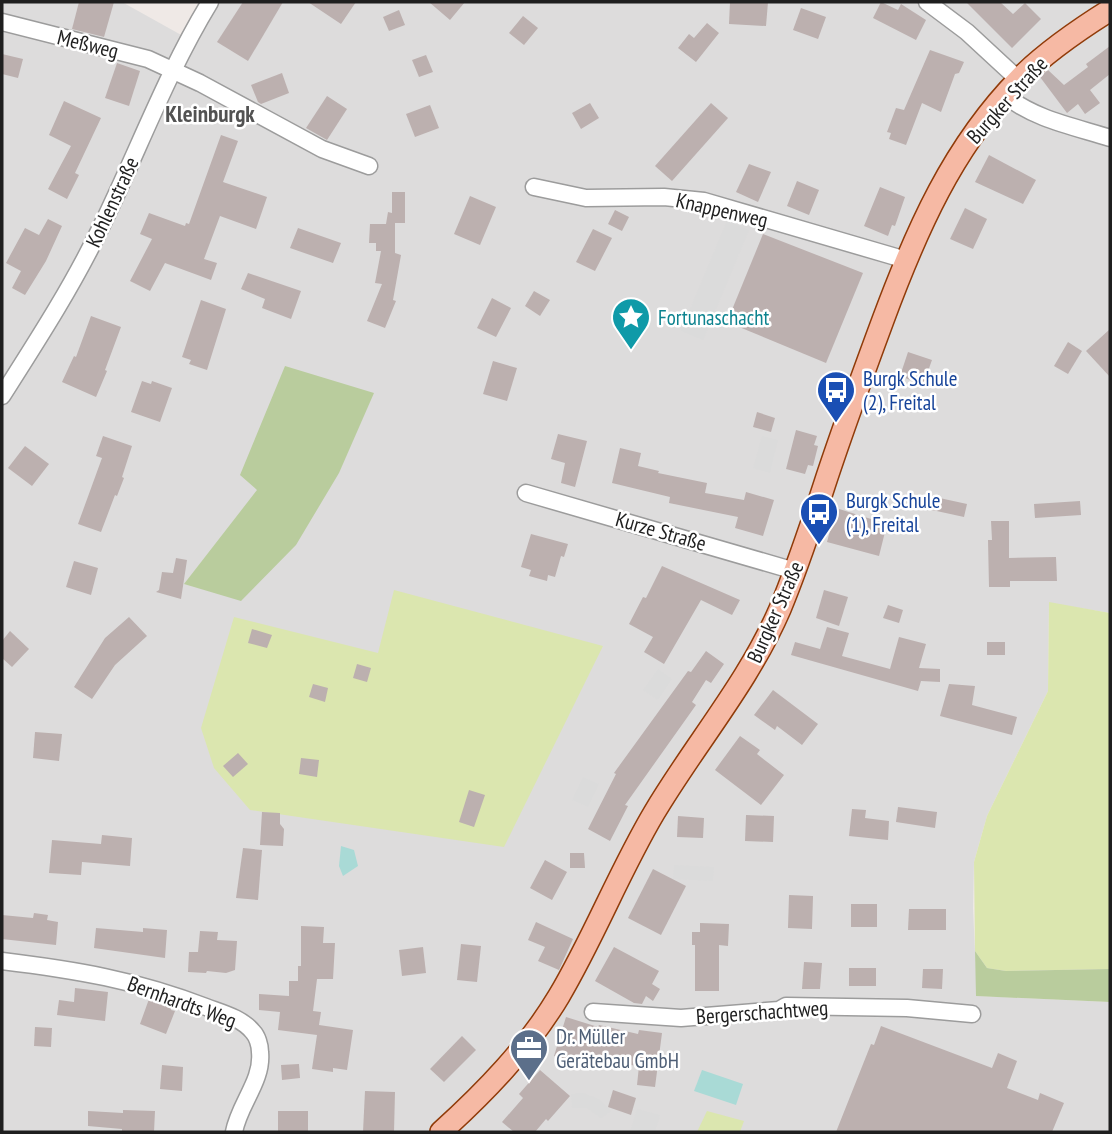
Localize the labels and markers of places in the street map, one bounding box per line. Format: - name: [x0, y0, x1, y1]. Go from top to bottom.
- place icon: Fortunaschacht: [610, 296, 652, 351]
- place label: Fortunaschacht: [658, 304, 769, 331]
- place label: Burgk Schule (2), Freital: [863, 365, 957, 416]
- bus stop icon: Burgk Schule (2), Freital: [815, 369, 857, 424]
- place label: Burgk Schule (1), Freital: [846, 487, 940, 538]
- bus stop icon: Burgk Schule (1), Freital: [798, 491, 840, 546]
- place label: Dr. Müller Gerätebau GmbH: [556, 1023, 679, 1074]
- office icon: Dr. Müller Gerätebau GmbH: [508, 1027, 550, 1082]

